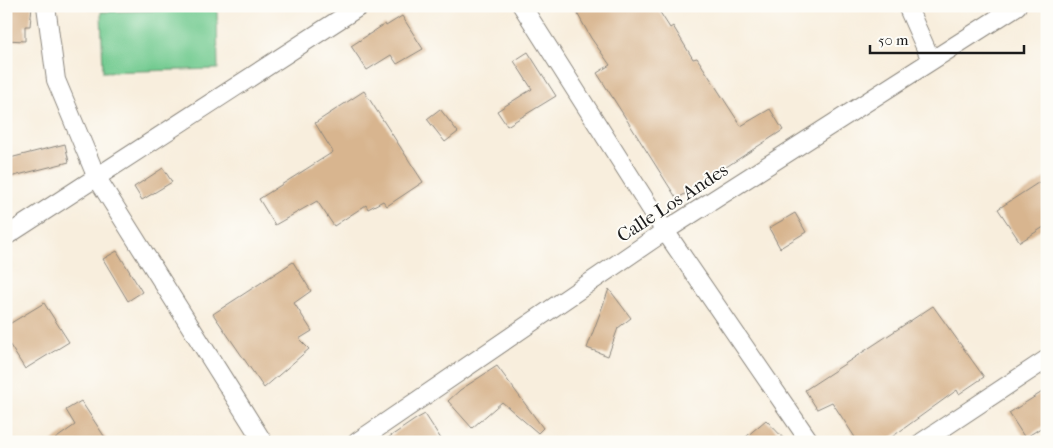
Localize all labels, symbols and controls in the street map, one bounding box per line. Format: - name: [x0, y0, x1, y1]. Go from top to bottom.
- scale bar: [870, 22, 1024, 54]
- text: 50 m: [878, 31, 909, 49]
- street label: Calle Los Andes: [613, 159, 732, 247]

